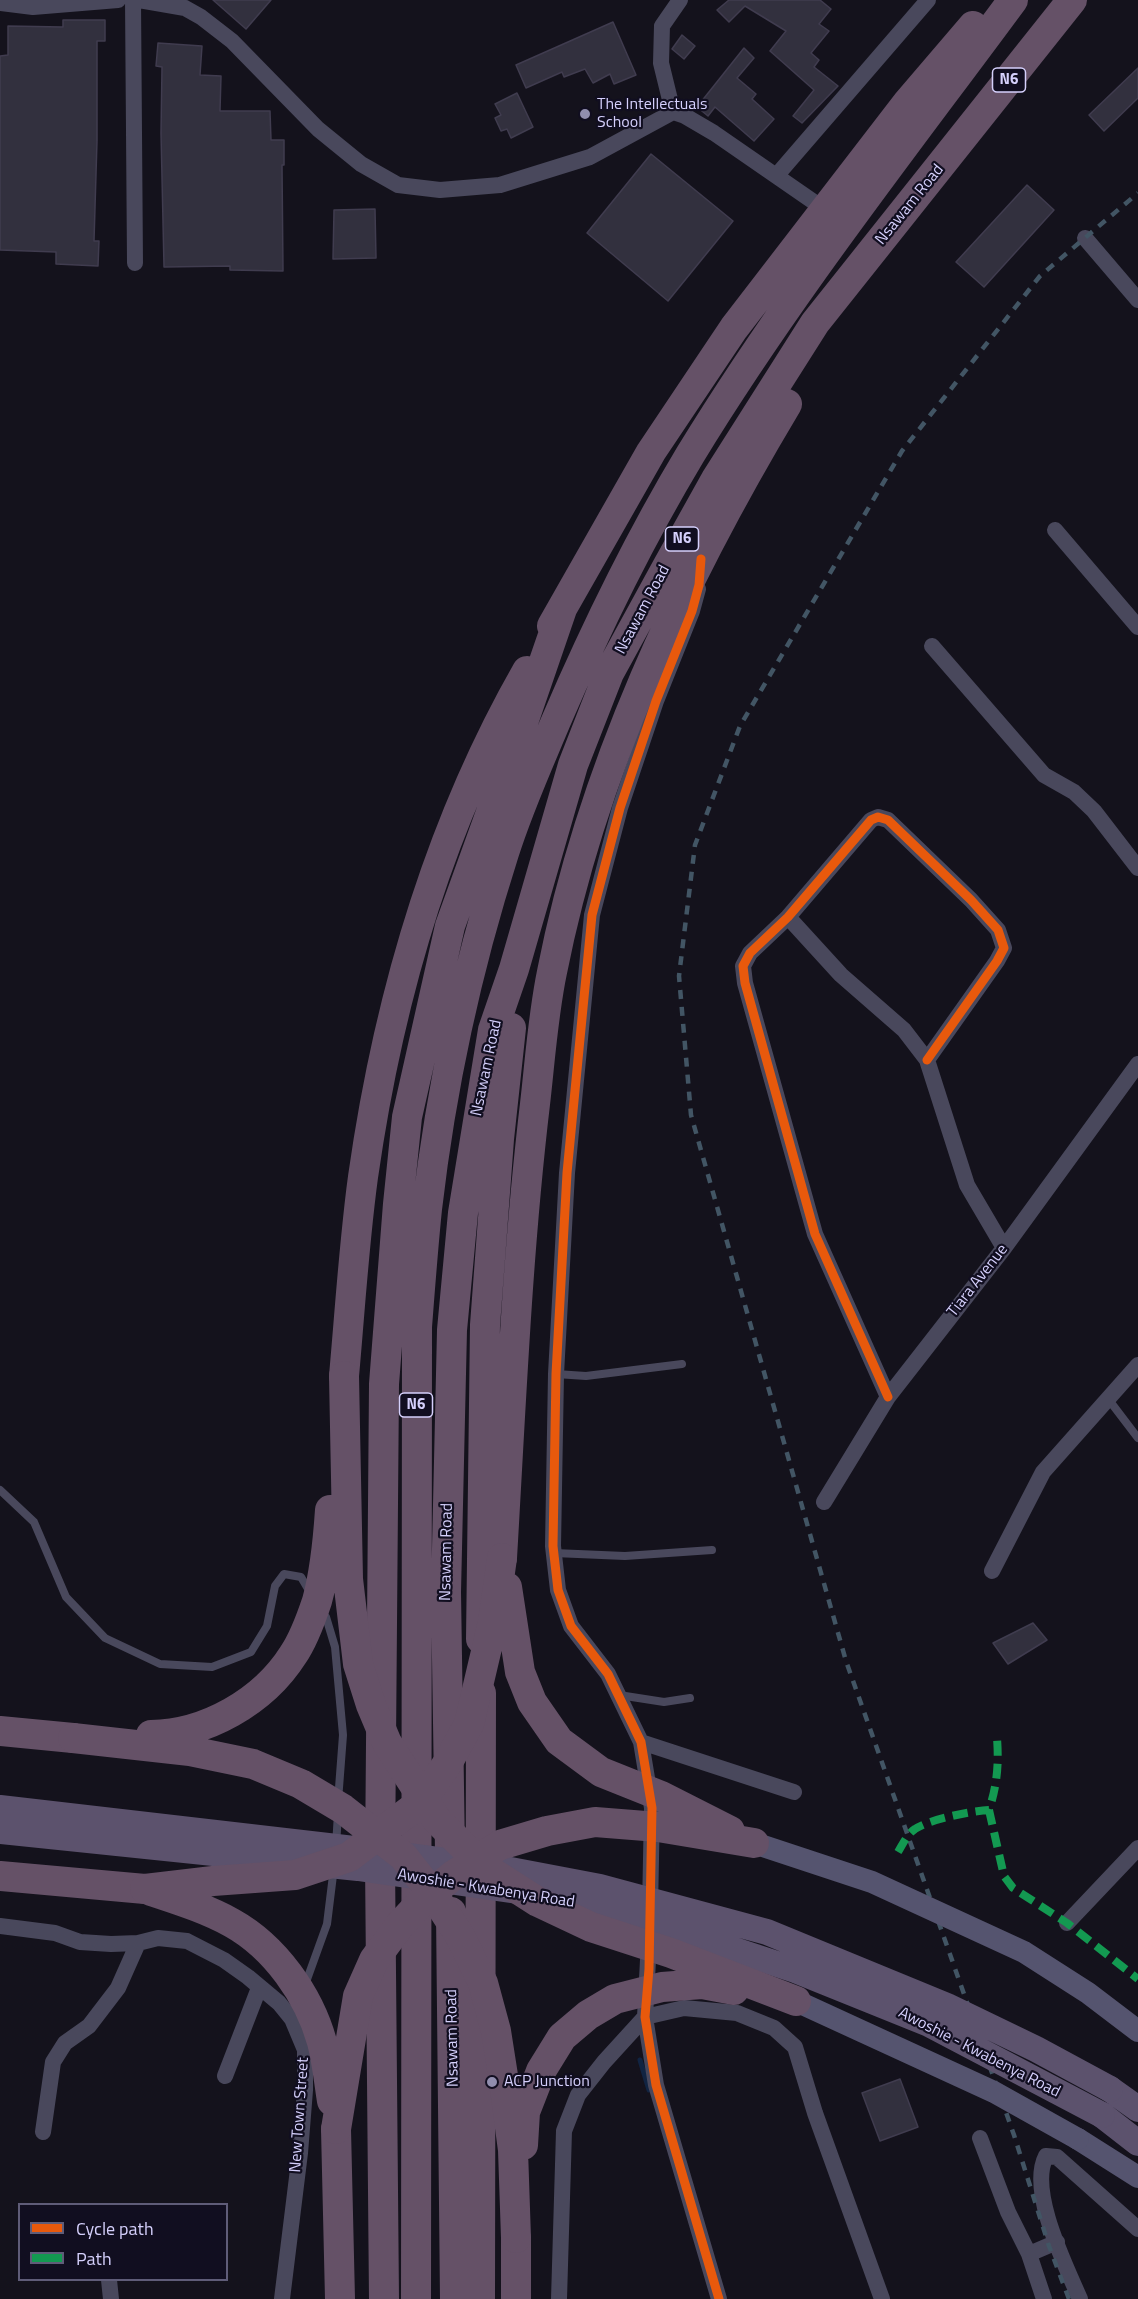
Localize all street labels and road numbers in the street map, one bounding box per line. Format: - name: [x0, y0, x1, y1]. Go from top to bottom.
- road number: N6: [992, 68, 1026, 92]
- street label: Nsawam Road: [872, 161, 948, 249]
- road number: N6: [666, 527, 698, 551]
- street label: Nsawam Road: [612, 562, 674, 658]
- street label: Nsawam Road: [467, 1018, 507, 1118]
- street label: Tiara Avenue: [944, 1241, 1012, 1321]
- road number: N6: [400, 1393, 432, 1417]
- street label: Nsawam Road: [437, 1503, 457, 1601]
- street label: Awoshie - Kwabenya Road: [396, 1866, 576, 1912]
- street label: Nsawam Road: [443, 1989, 463, 2087]
- street label: Awoshie - Kwabenya Road: [895, 2004, 1063, 2102]
- street label: New Town Street: [286, 2057, 314, 2173]

